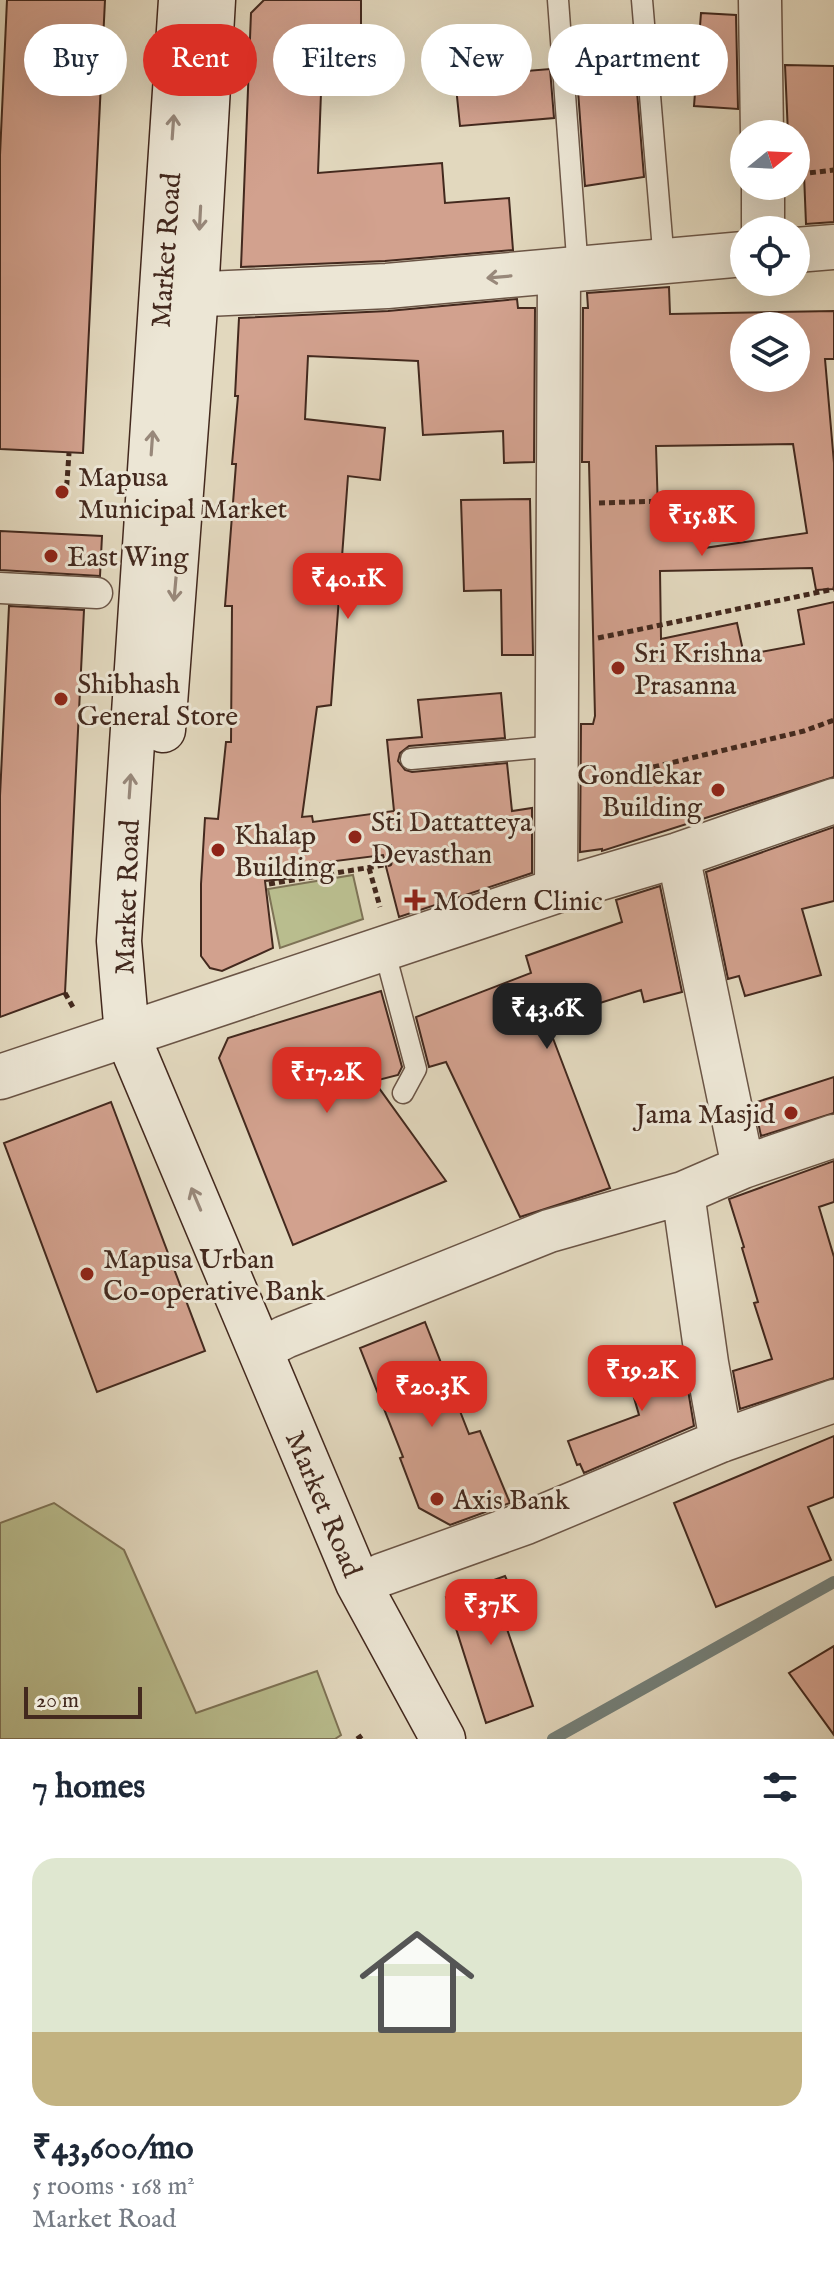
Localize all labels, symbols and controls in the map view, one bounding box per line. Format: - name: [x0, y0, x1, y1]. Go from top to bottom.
- chip: Buy: [24, 24, 127, 96]
- chip: Rent: [143, 24, 257, 96]
- chip: Filters: [273, 24, 405, 96]
- chip: New: [421, 24, 532, 96]
- chip: Apartment: [548, 24, 728, 96]
- one-way arrow: [165, 114, 180, 141]
- north arrow: [730, 120, 810, 200]
- map controls: [730, 120, 810, 392]
- street label: Market Road: [145, 171, 190, 329]
- one-way arrow: [193, 204, 208, 231]
- button: locate: [730, 216, 810, 296]
- one-way arrow: [486, 270, 513, 285]
- button: layers: [730, 312, 810, 392]
- one-way arrow: [145, 430, 160, 457]
- place label: Mapusa Municipal Market: [78, 461, 288, 528]
- marker: Mapusa Municipal Market: [53, 483, 71, 501]
- pin: ₹15.8K: [637, 490, 767, 558]
- text: ₹15.8K: [668, 499, 736, 532]
- place label: East Wing: [67, 541, 189, 576]
- marker: East Wing: [42, 547, 60, 565]
- pin: ₹40.1K: [283, 553, 413, 621]
- text: ₹40.1K: [311, 562, 385, 595]
- one-way arrow: [167, 575, 182, 602]
- place label: Sri Krishna Prasanna: [634, 637, 763, 704]
- marker: Sri Krishna Prasanna: [609, 659, 627, 677]
- place label: Shibhash General Store: [77, 668, 238, 735]
- marker: Shibhash General Store: [52, 690, 70, 708]
- place label: Gondlekar Building: [577, 759, 703, 826]
- one-way arrow: [122, 773, 137, 800]
- marker: Gondlekar Building: [709, 781, 727, 799]
- place label: Sti Dattatteya Devasthan: [371, 806, 533, 873]
- street label: Market Road: [108, 819, 149, 975]
- place label: Khalap Building: [234, 819, 335, 886]
- marker: Sti Dattatteya Devasthan: [346, 828, 364, 846]
- marker: Khalap Building: [209, 841, 227, 859]
- place label: Modern Clinic: [433, 885, 603, 920]
- marker: Modern Clinic: [404, 889, 426, 911]
- pin: ₹43.6K: [482, 983, 612, 1051]
- text: ₹43.6K: [511, 992, 583, 1025]
- pin: ₹17.2K: [262, 1047, 392, 1115]
- text: ₹17.2K: [290, 1056, 364, 1089]
- place label: Jama Masjid: [632, 1098, 775, 1133]
- marker: Jama Masjid: [782, 1104, 800, 1122]
- one-way arrow: [188, 1187, 203, 1212]
- place label: Mapusa Urban Co-operative Bank: [103, 1243, 326, 1310]
- marker: Mapusa Urban Co-operative Bank: [78, 1265, 96, 1283]
- pin: ₹19.2K: [577, 1345, 707, 1413]
- text: ₹19.2K: [606, 1354, 678, 1387]
- pin: ₹20.3K: [367, 1361, 497, 1429]
- text: ₹20.3K: [395, 1370, 469, 1403]
- street label: Market Road: [276, 1426, 369, 1583]
- place label: Axis Bank: [452, 1484, 571, 1519]
- marker: Axis Bank: [428, 1490, 446, 1508]
- pin: ₹37K: [444, 1579, 538, 1647]
- text: ₹37K: [463, 1588, 519, 1621]
- scale bar: [24, 1683, 142, 1719]
- text: 20 m: [36, 1687, 79, 1715]
- icon: filters: [758, 1765, 802, 1809]
- text: 7 homes: [32, 1766, 145, 1809]
- icon: home: [345, 1910, 489, 2054]
- text: ₹43,600/mo: [32, 2127, 194, 2170]
- text: 5 rooms · 168 m²: [32, 2170, 195, 2203]
- text: Market Road: [32, 2203, 176, 2236]

